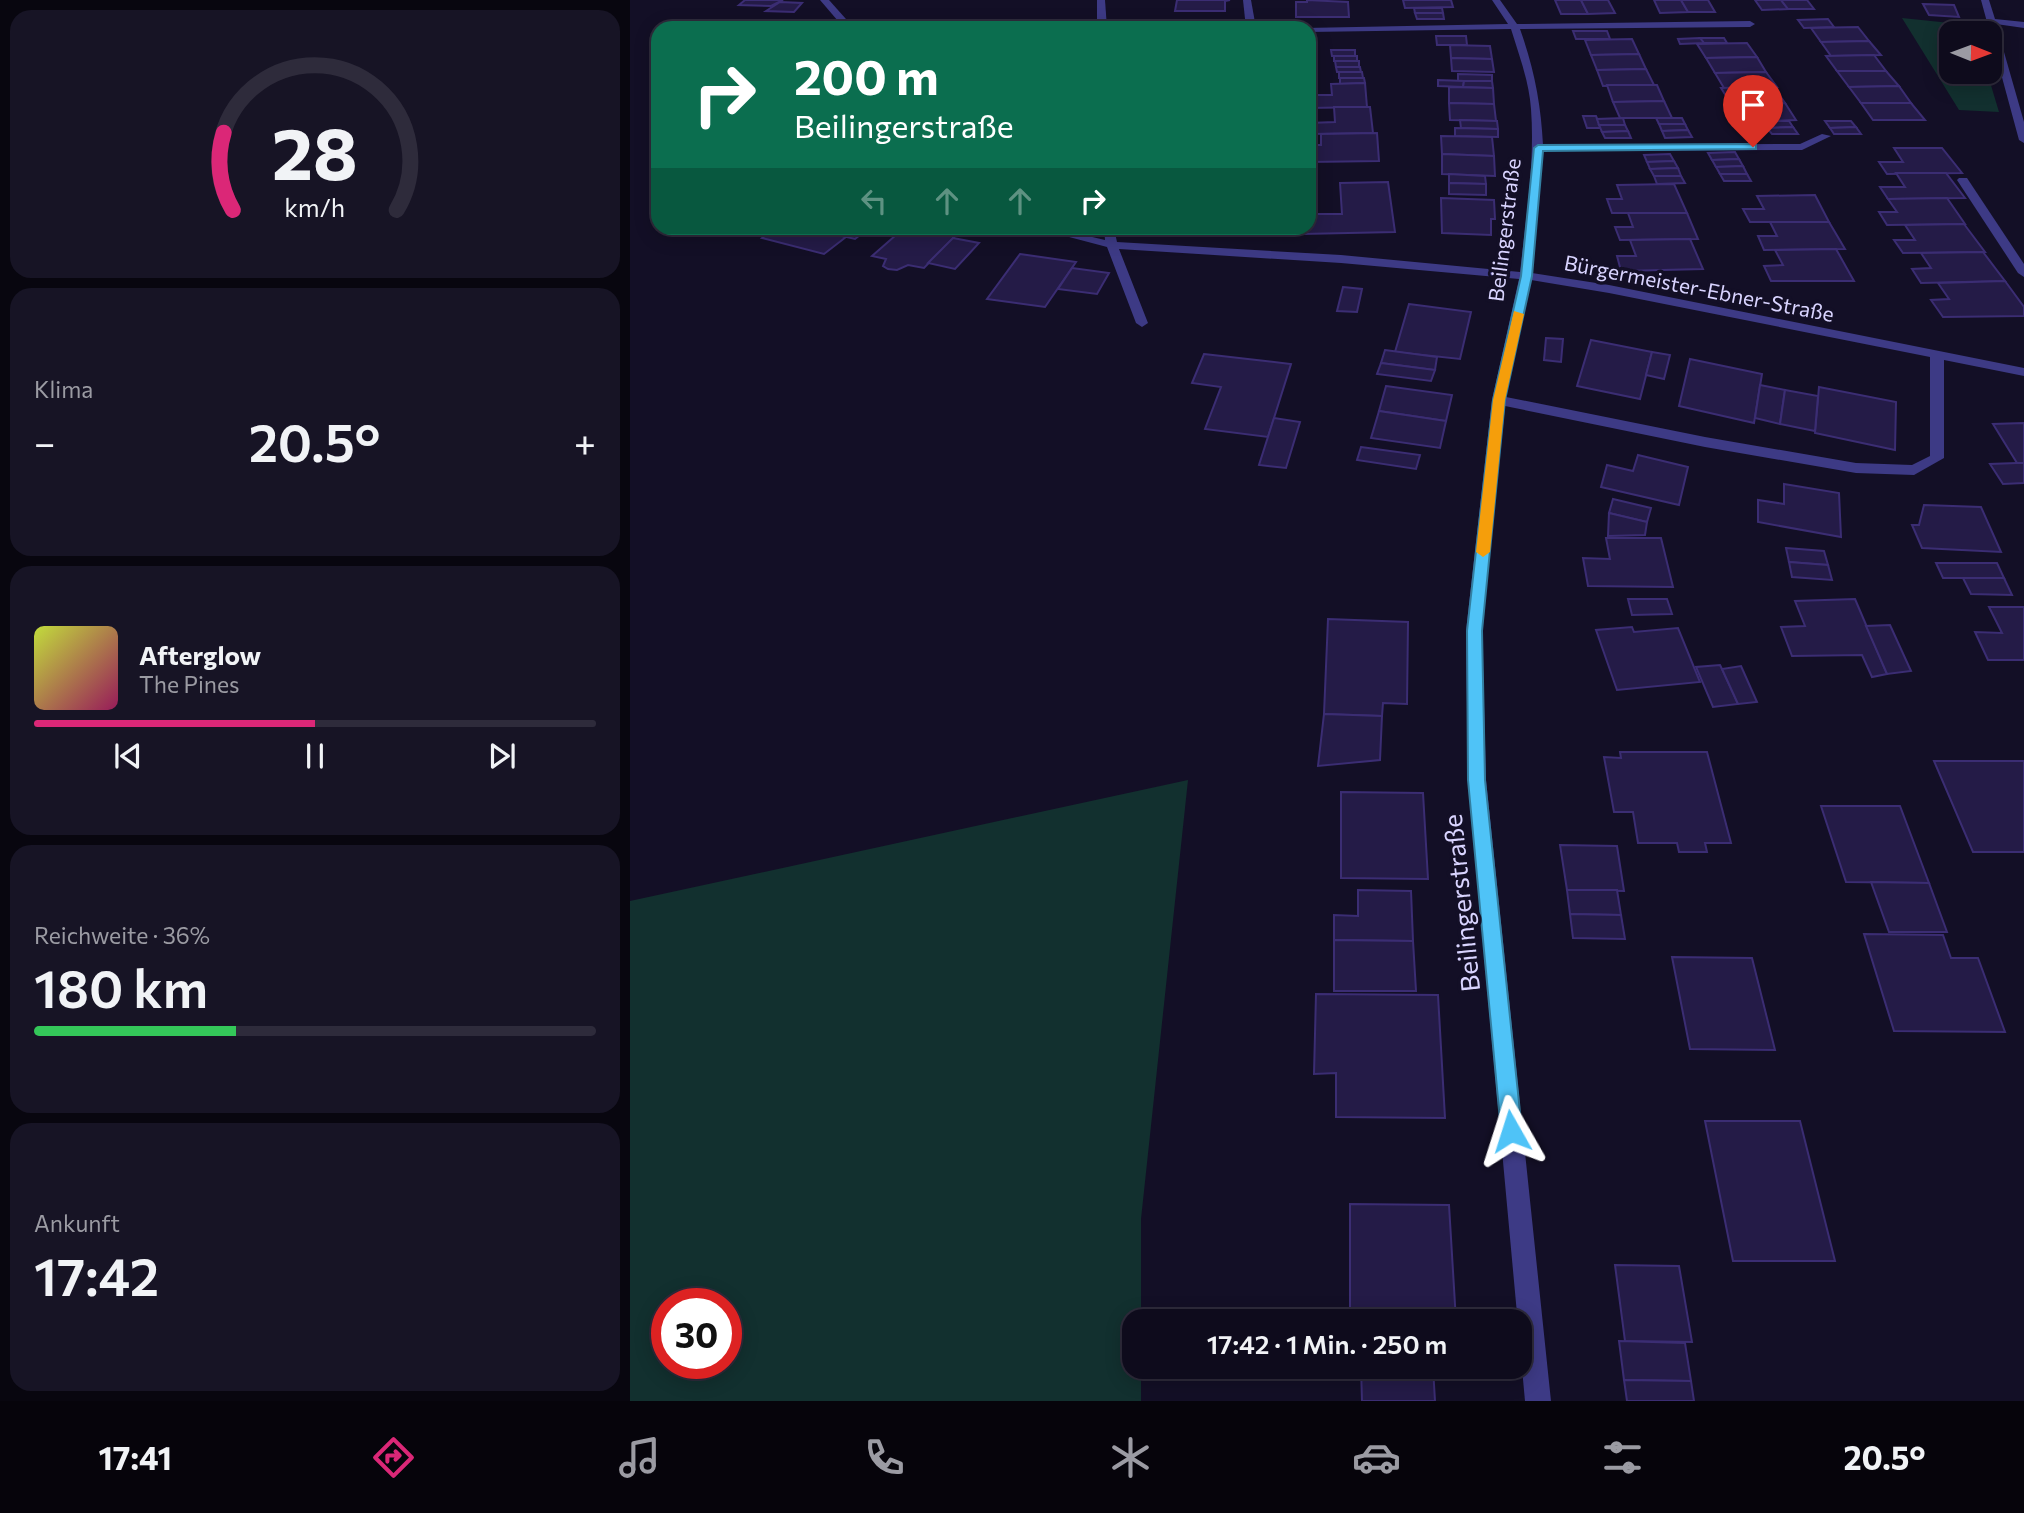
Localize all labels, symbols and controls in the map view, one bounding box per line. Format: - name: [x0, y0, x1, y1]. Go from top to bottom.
- north arrow: [1939, 21, 2002, 84]
- map controls: [1939, 21, 2002, 84]
- text: 200 m: [794, 45, 939, 105]
- icon: right: [679, 49, 770, 140]
- pin: [1723, 75, 1783, 147]
- icon: arrive: [1734, 86, 1772, 124]
- text: Beilingerstraße: [794, 105, 1014, 145]
- text: 28: [272, 106, 358, 195]
- street label: Beilingerstraße: [1482, 157, 1525, 303]
- icon: left: [855, 182, 893, 220]
- icon: ahead: [928, 182, 966, 220]
- icon: ahead: [1001, 182, 1039, 220]
- icon: right: [1074, 182, 1112, 220]
- text: km/h: [285, 192, 345, 222]
- street label: Bürgermeister-Ebner-Straße: [1562, 249, 1836, 326]
- text: Klima: [34, 375, 93, 403]
- text: 20.5°: [249, 409, 380, 473]
- text: −: [34, 418, 56, 465]
- text: +: [574, 418, 596, 465]
- text: Afterglow: [139, 639, 261, 670]
- text: The Pines: [139, 670, 240, 698]
- icon: previous: [109, 737, 147, 775]
- icon: pause: [296, 737, 334, 775]
- icon: next: [483, 737, 521, 775]
- street label: Beilingerstraße: [1436, 813, 1485, 994]
- text: Reichweite · 36%: [34, 921, 210, 949]
- text: 180 km: [34, 955, 208, 1019]
- position arrow: [1474, 1094, 1548, 1168]
- text: Ankunft: [34, 1209, 120, 1237]
- text: 17:42: [34, 1243, 159, 1307]
- speed limit sign: 30: [651, 1288, 742, 1379]
- text: 17:42 · 1 Min. · 250 m: [1207, 1328, 1447, 1359]
- icon: directions: [369, 1433, 418, 1482]
- icon: music: [615, 1433, 664, 1482]
- icon: phone: [860, 1433, 909, 1482]
- icon: climate: [1106, 1433, 1155, 1482]
- icon: car: [1352, 1433, 1401, 1482]
- icon: filters: [1598, 1433, 1647, 1482]
- text: 17:41: [98, 1437, 172, 1477]
- text: 20.5°: [1843, 1437, 1926, 1477]

